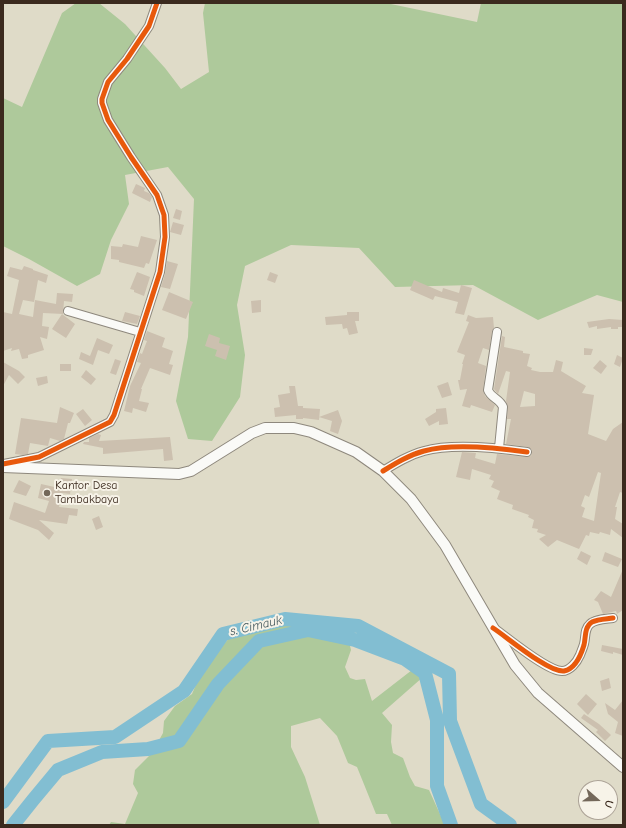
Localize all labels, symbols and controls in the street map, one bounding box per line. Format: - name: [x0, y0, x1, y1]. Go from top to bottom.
- place label: Kantor Desa Tambakbaya: [55, 479, 119, 507]
- marker: Kantor Desa Tambakbaya: [42, 488, 52, 498]
- water label: s. Cimauk: [228, 612, 284, 640]
- north arrow: [578, 780, 618, 820]
- text: U: [601, 798, 616, 810]

